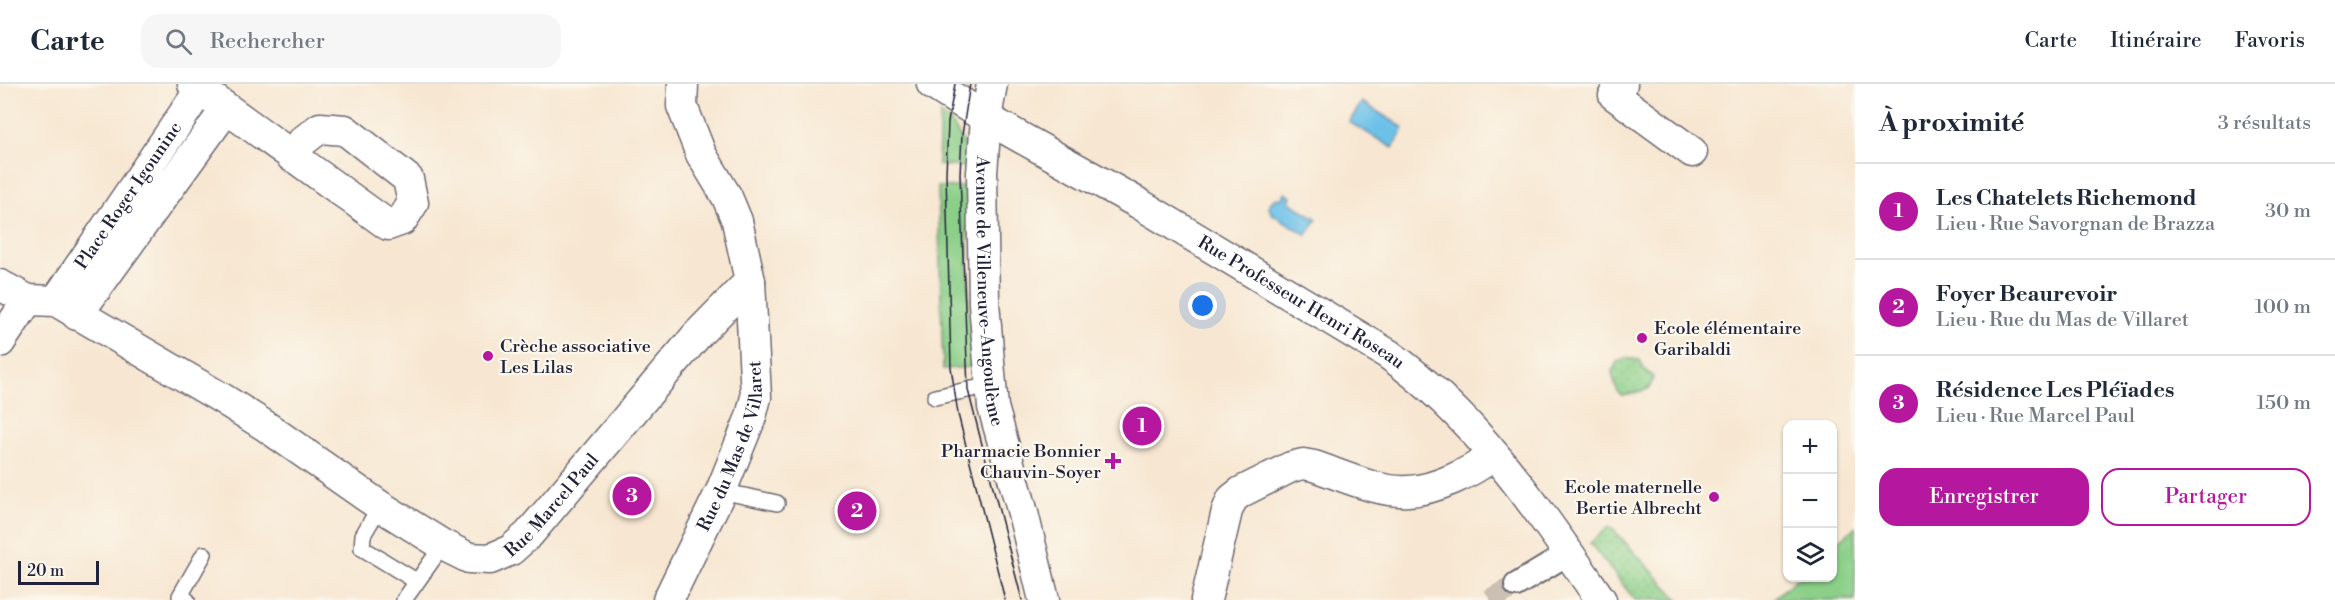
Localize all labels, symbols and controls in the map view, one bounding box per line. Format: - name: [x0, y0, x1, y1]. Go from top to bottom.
- search box: [141, 14, 561, 68]
- text: Carte: [30, 24, 105, 59]
- icon: search: [162, 25, 195, 58]
- text: Rechercher: [210, 28, 325, 55]
- text: Carte: [2025, 28, 2077, 54]
- text: Itinéraire: [2110, 28, 2202, 54]
- text: Favoris: [2235, 28, 2305, 54]
- text: À proximité: [1879, 107, 2024, 139]
- text: 3 résultats: [2218, 111, 2311, 136]
- street label: Place Roger Igouninc: [70, 117, 187, 274]
- street label: Avenue de Villeneuve-Angoulème: [970, 154, 1009, 429]
- text: Les Chatelets Richemond: [1936, 185, 2197, 212]
- text: 1: [1894, 199, 1903, 224]
- text: 30 m: [2265, 199, 2311, 224]
- text: Lieu · Rue Savorgnan de Brazza: [1936, 212, 2215, 237]
- street label: Rue Professeur Henri Roseau: [1194, 230, 1410, 374]
- text: Foyer Beaurevoir: [1936, 281, 2117, 308]
- your location: [1188, 291, 1217, 320]
- text: 2: [1892, 295, 1905, 320]
- text: 100 m: [2255, 295, 2311, 320]
- text: Lieu · Rue du Mas de Villaret: [1936, 308, 2189, 333]
- place label: Ecole élémentaire Garibaldi: [1654, 317, 1801, 361]
- marker: Ecole élémentaire Garibaldi: [1635, 331, 1649, 345]
- place label: Crèche associative Les Lilas: [500, 335, 651, 379]
- marker: Crèche associative Les Lilas: [481, 349, 495, 363]
- street label: Rue du Mas de Villaret: [692, 359, 768, 535]
- text: Résidence Les Pléïades: [1936, 377, 2174, 404]
- text: 3: [1892, 391, 1905, 416]
- text: 150 m: [2256, 391, 2311, 416]
- pin: 1: [1122, 404, 1162, 448]
- text: Lieu · Rue Marcel Paul: [1936, 404, 2135, 429]
- map controls: [1783, 420, 1837, 582]
- button: +: [1783, 420, 1837, 474]
- place label: Pharmacie Bonnier Chauvin-Soyer: [941, 440, 1101, 484]
- street label: Rue Marcel Paul: [499, 448, 604, 562]
- marker: Pharmacie Bonnier Chauvin-Soyer: [1106, 454, 1120, 468]
- button: Enregistrer: [1879, 468, 2089, 526]
- button: Partager: [2101, 468, 2311, 526]
- pin: 3: [612, 474, 652, 518]
- button: −: [1783, 474, 1837, 528]
- place label: Ecole maternelle Bertie Albrecht: [1564, 476, 1703, 520]
- pin: 2: [838, 488, 876, 534]
- marker: Ecole maternelle Bertie Albrecht: [1707, 490, 1721, 504]
- button: layers: [1783, 528, 1837, 582]
- scale bar: [18, 558, 99, 586]
- text: 20 m: [27, 561, 64, 581]

